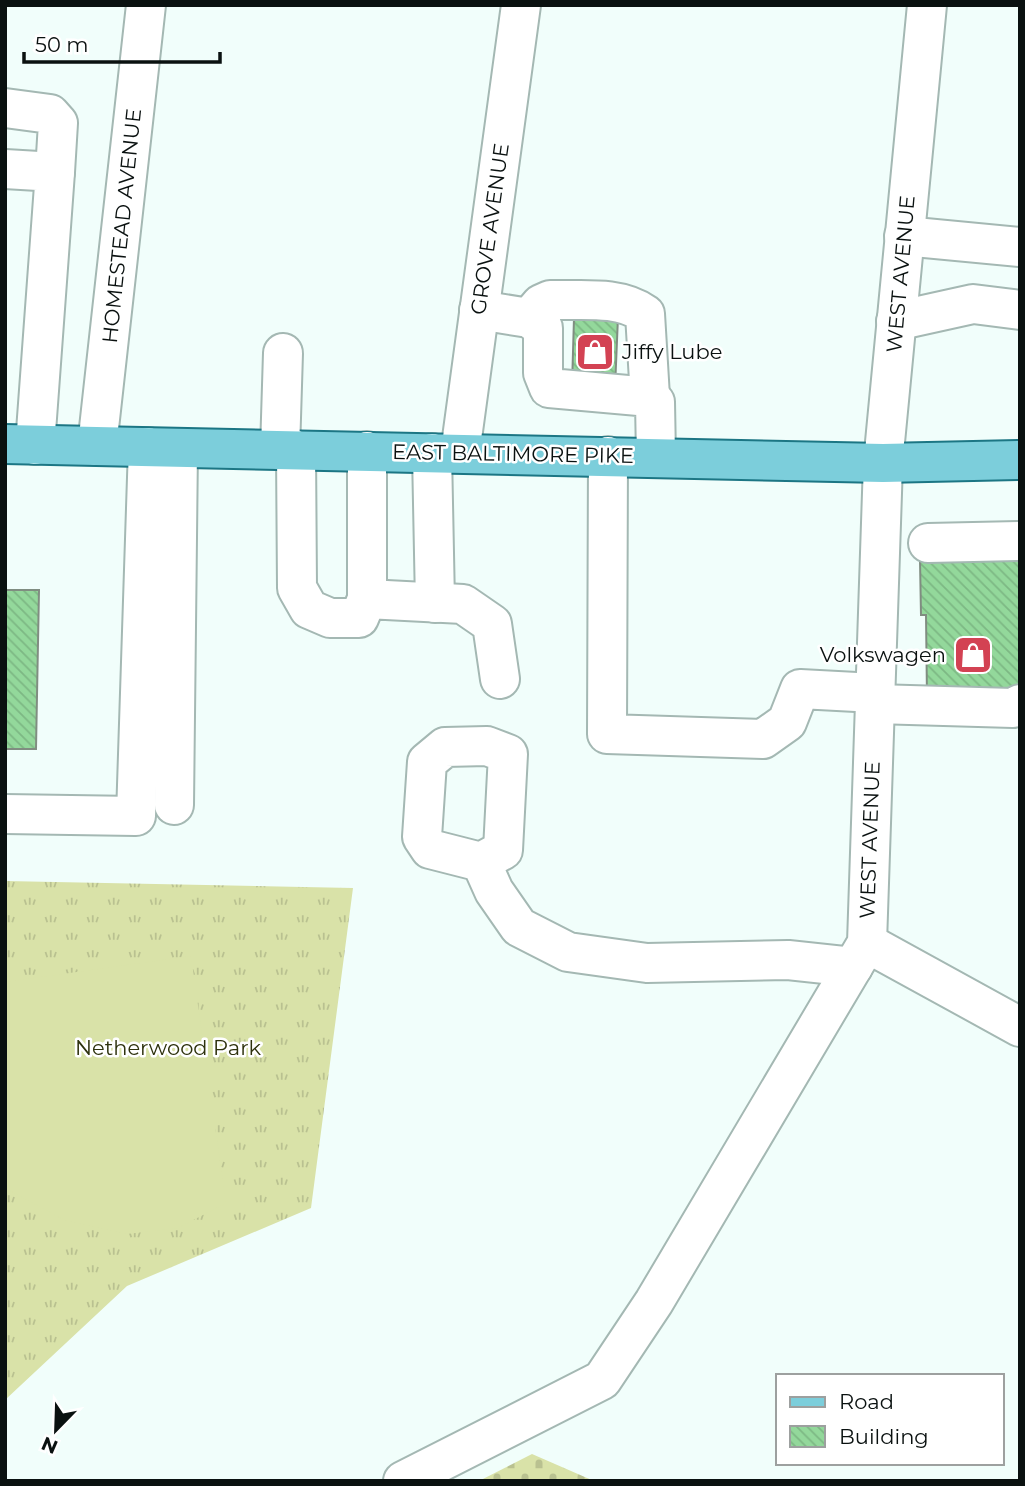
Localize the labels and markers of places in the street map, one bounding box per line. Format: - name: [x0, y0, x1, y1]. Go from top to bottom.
- shop icon: Jiffy Lube: [574, 331, 616, 373]
- place label: Jiffy Lube: [621, 339, 722, 364]
- shop icon: Volkswagen: [952, 634, 994, 676]
- place label: Volkswagen: [820, 642, 946, 667]

